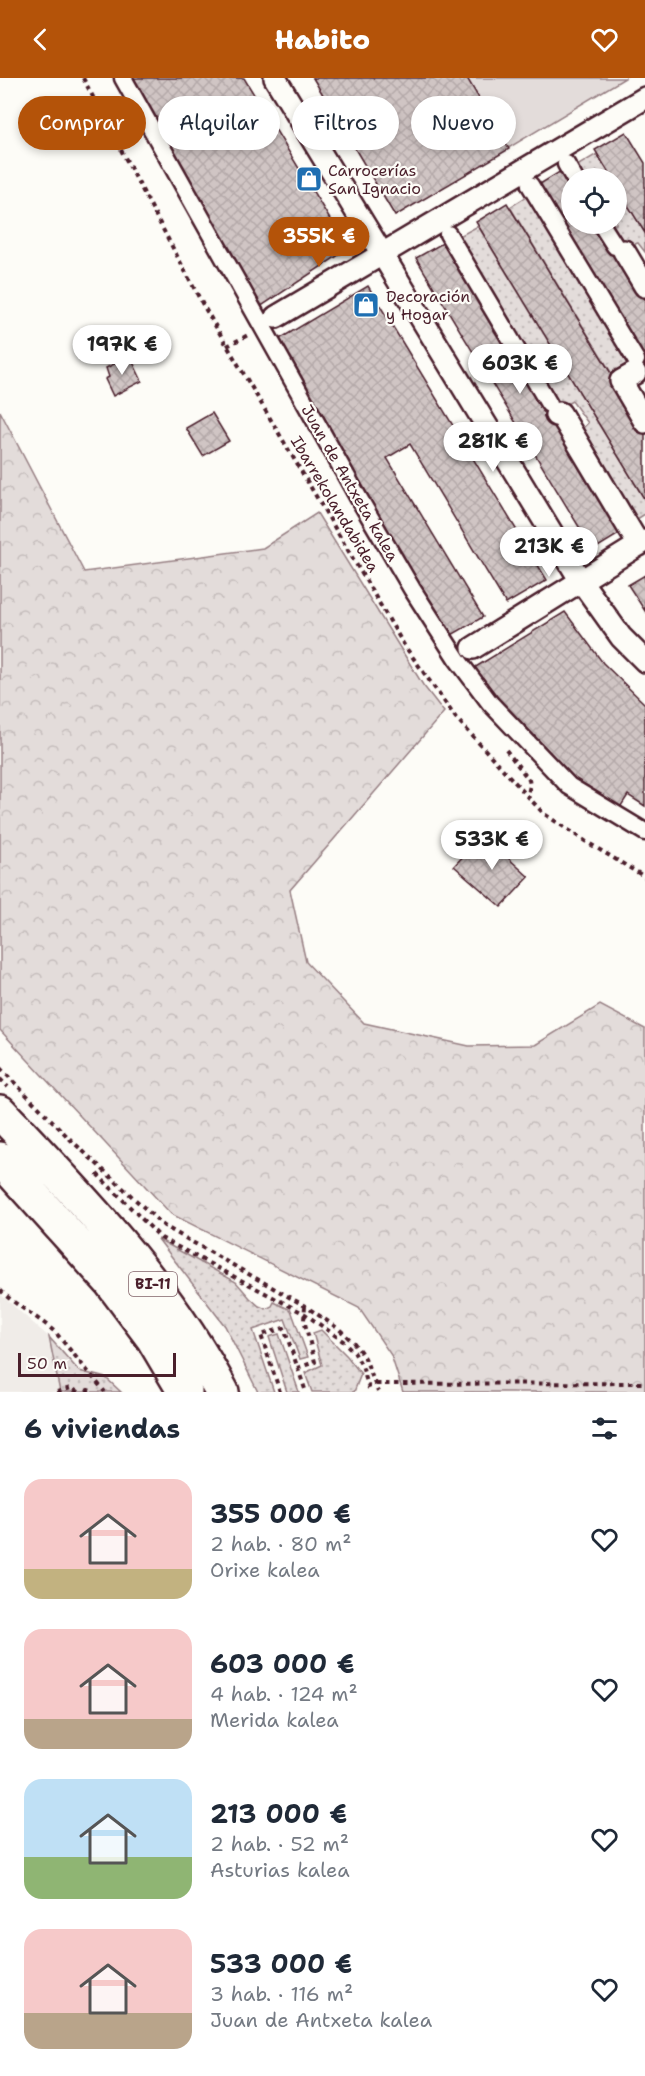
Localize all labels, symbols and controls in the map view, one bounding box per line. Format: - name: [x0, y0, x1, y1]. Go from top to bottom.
- text: Habito: [275, 21, 370, 58]
- icon: back: [24, 23, 57, 56]
- icon: heart: [588, 23, 621, 56]
- chip: Comprar: [18, 96, 146, 150]
- chip: Alquilar: [158, 96, 280, 150]
- chip: Filtros: [292, 96, 399, 150]
- chip: Nuevo: [411, 96, 516, 150]
- place label: Carrocerías San Ignacio: [328, 160, 421, 199]
- shop icon: Carrocerías San Ignacio: [294, 164, 324, 194]
- map controls: [561, 168, 627, 234]
- button: locate: [561, 168, 627, 234]
- pin: 355K €: [270, 217, 368, 268]
- text: 355K €: [282, 223, 356, 249]
- place label: Decoración y Hogar: [386, 286, 470, 325]
- shop icon: Decoración y Hogar: [351, 290, 381, 320]
- pin: 197K €: [73, 325, 171, 376]
- text: 197K €: [87, 331, 157, 357]
- pin: 603K €: [471, 344, 569, 395]
- text: 603K €: [482, 350, 558, 376]
- street label: Juan de Antxeta kalea: [296, 401, 404, 565]
- pin: 281K €: [444, 422, 542, 473]
- text: 281K €: [457, 428, 529, 454]
- street label: Ibarrekolandabidea: [286, 432, 384, 576]
- pin: 213K €: [500, 527, 598, 578]
- text: 213K €: [514, 533, 584, 559]
- pin: 533K €: [443, 820, 541, 871]
- text: 533K €: [455, 826, 529, 852]
- road number: BI-11: [129, 1272, 177, 1296]
- scale bar: [18, 1350, 176, 1378]
- text: 50 m: [27, 1353, 67, 1374]
- text: 6 viviendas: [24, 1411, 180, 1446]
- icon: filters: [588, 1412, 621, 1445]
- text: 355 000 €: [210, 1496, 351, 1531]
- icon: home: [72, 1503, 144, 1575]
- icon: heart: [588, 1523, 621, 1556]
- text: 2 hab. · 80 m²: [210, 1531, 351, 1557]
- text: Orixe kalea: [210, 1557, 320, 1583]
- text: 603 000 €: [210, 1646, 354, 1681]
- icon: home: [72, 1653, 144, 1725]
- icon: heart: [588, 1673, 621, 1706]
- text: 4 hab. · 124 m²: [210, 1681, 358, 1707]
- text: Merida kalea: [210, 1707, 339, 1733]
- text: 213 000 €: [210, 1796, 347, 1831]
- icon: home: [72, 1803, 144, 1875]
- icon: heart: [588, 1823, 621, 1856]
- text: 2 hab. · 52 m²: [210, 1831, 349, 1857]
- text: Asturias kalea: [210, 1857, 350, 1883]
- text: 533 000 €: [210, 1946, 352, 1981]
- icon: home: [72, 1953, 144, 2025]
- icon: heart: [588, 1973, 621, 2006]
- text: 3 hab. · 116 m²: [210, 1981, 353, 2007]
- text: Juan de Antxeta kalea: [210, 2007, 432, 2033]

